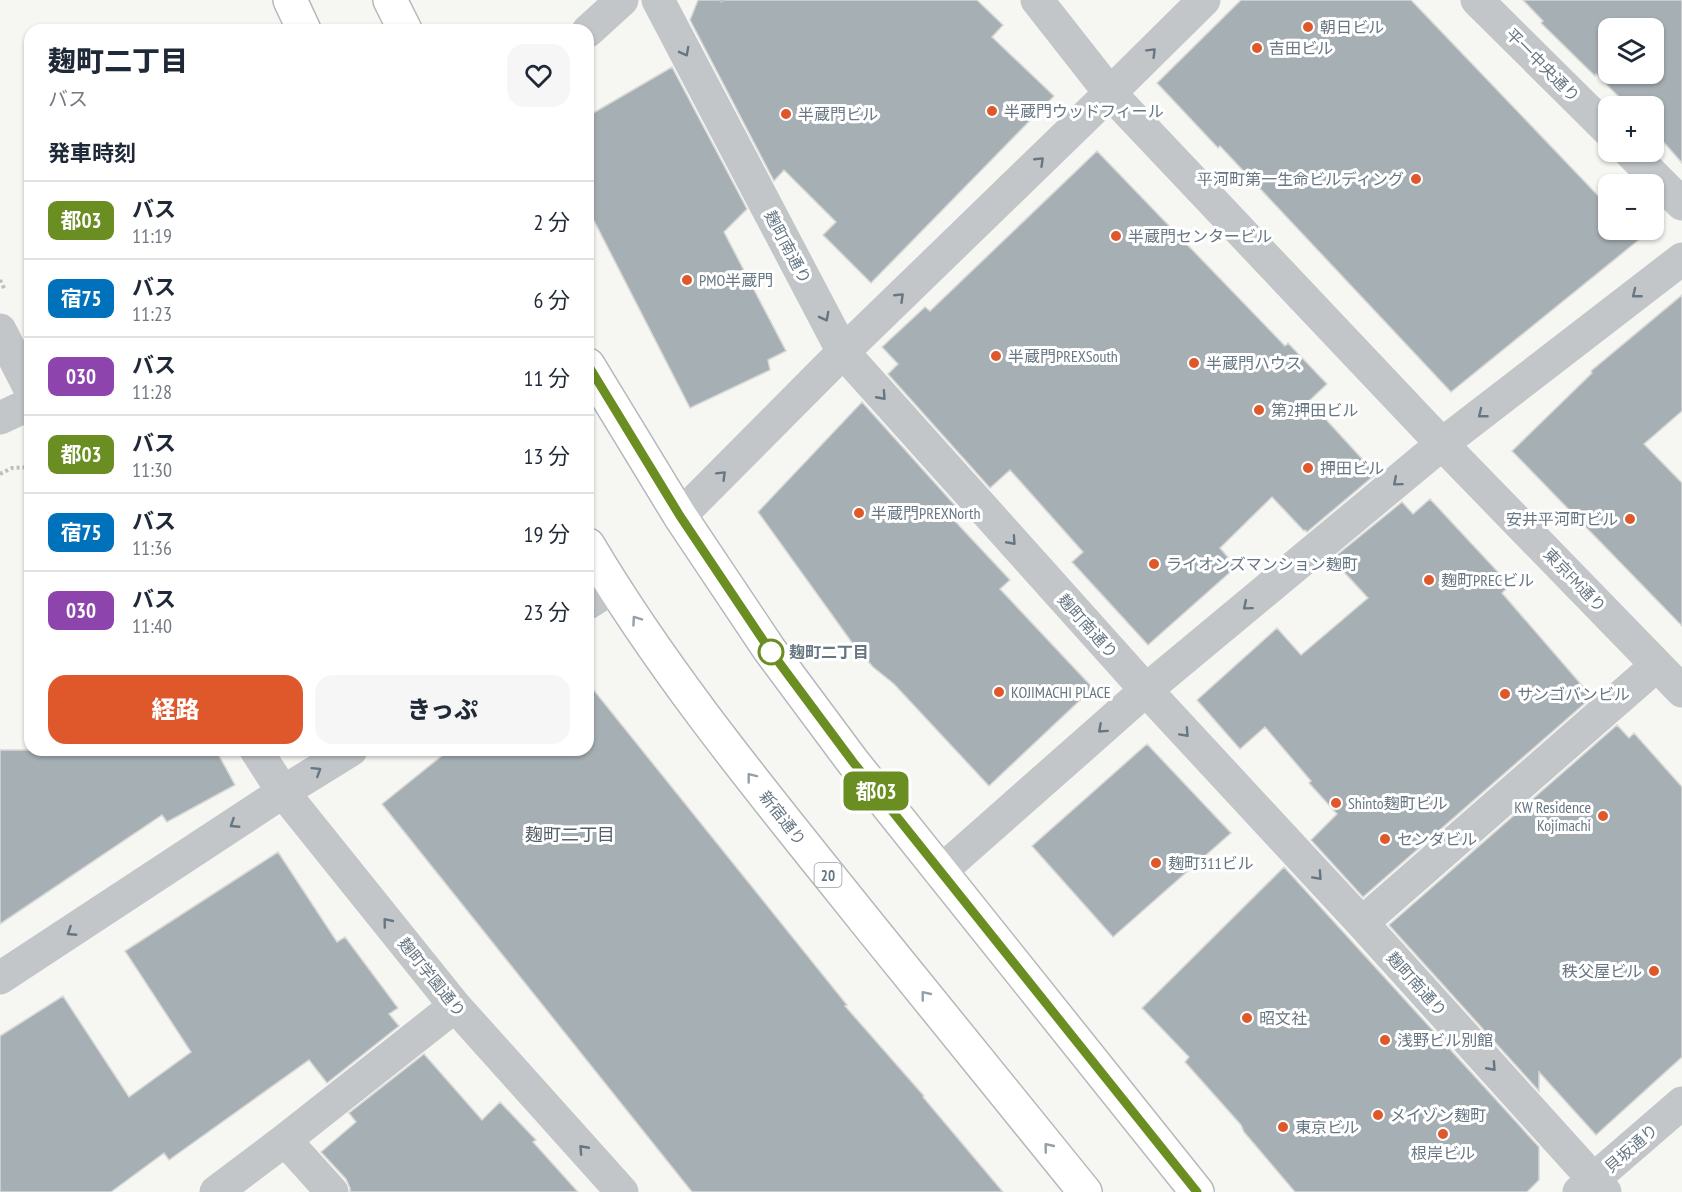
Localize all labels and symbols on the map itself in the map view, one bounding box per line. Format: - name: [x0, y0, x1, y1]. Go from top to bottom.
- place label: 朝日ビル: [1320, 17, 1384, 37]
- marker: 朝日ビル: [1301, 20, 1315, 34]
- street label: 平一中央通り: [1502, 24, 1584, 106]
- place label: 吉田ビル: [1269, 38, 1333, 58]
- marker: 吉田ビル: [1250, 41, 1264, 55]
- one-way arrow: [678, 45, 689, 56]
- one-way arrow: [1145, 48, 1155, 59]
- place label: 半蔵門ウッドフィール: [1004, 101, 1164, 121]
- place label: 半蔵門ビル: [798, 104, 878, 124]
- marker: 半蔵門ウッドフィール: [985, 104, 999, 118]
- marker: 半蔵門ビル: [779, 107, 793, 121]
- one-way arrow: [1034, 157, 1044, 168]
- place label: 平河町第一生命ビルディング: [1197, 169, 1404, 189]
- marker: 平河町第一生命ビルディング: [1409, 172, 1423, 186]
- street label: 麹町南通り: [760, 207, 816, 287]
- place label: 半蔵門センタービル: [1128, 226, 1272, 246]
- marker: 半蔵門センタービル: [1109, 229, 1123, 243]
- place label: PMO半蔵門: [699, 270, 773, 290]
- marker: PMO半蔵門: [680, 273, 694, 287]
- one-way arrow: [1631, 287, 1642, 298]
- one-way arrow: [893, 293, 904, 304]
- one-way arrow: [818, 311, 829, 321]
- place label: 半蔵門PREXSouth: [1008, 346, 1118, 366]
- marker: 半蔵門PREXSouth: [989, 349, 1003, 363]
- place label: 半蔵門ハウス: [1206, 353, 1302, 373]
- marker: 半蔵門ハウス: [1187, 356, 1201, 370]
- one-way arrow: [875, 389, 886, 400]
- place label: 第2押田ビル: [1271, 400, 1358, 420]
- marker: 第2押田ビル: [1252, 403, 1266, 417]
- one-way arrow: [1477, 406, 1488, 417]
- place label: 押田ビル: [1320, 458, 1384, 478]
- marker: 押田ビル: [1301, 461, 1315, 475]
- one-way arrow: [714, 472, 725, 483]
- one-way arrow: [1393, 474, 1404, 485]
- place label: 半蔵門PREXNorth: [871, 503, 981, 523]
- marker: 半蔵門PREXNorth: [852, 506, 866, 520]
- place label: 安井平河町ビル: [1506, 509, 1618, 529]
- marker: 安井平河町ビル: [1623, 512, 1637, 526]
- one-way arrow: [1005, 534, 1016, 545]
- street label: 東京FM通り: [1540, 544, 1610, 616]
- place label: ライオンズマンション麹町: [1166, 554, 1358, 574]
- marker: ライオンズマンション麹町: [1147, 557, 1161, 571]
- place label: 麹町PRECビル: [1441, 570, 1534, 590]
- marker: 麹町PRECビル: [1422, 573, 1436, 587]
- street label: 麹町南通り: [1054, 590, 1122, 662]
- one-way arrow: [1243, 599, 1254, 610]
- one-way arrow: [632, 615, 643, 626]
- marker: 麹町二丁目: [758, 639, 784, 665]
- place label: 麹町二丁目: [789, 642, 869, 662]
- place label: KOJIMACHI PLACE: [1011, 682, 1111, 702]
- place label: サンゴバンビル: [1517, 684, 1630, 704]
- marker: KOJIMACHI PLACE: [992, 685, 1006, 699]
- marker: サンゴバンビル: [1498, 687, 1512, 701]
- one-way arrow: [1098, 722, 1109, 733]
- one-way arrow: [1178, 726, 1189, 737]
- one-way arrow: [311, 767, 321, 779]
- line badge: 都03: [842, 772, 910, 810]
- one-way arrow: [747, 773, 758, 784]
- street label: 新宿通り: [755, 787, 811, 849]
- place label: Shinto麹町ビル: [1348, 793, 1448, 813]
- marker: Shinto麹町ビル: [1329, 796, 1343, 810]
- place label: KW Residence Kojimachi: [1514, 797, 1591, 835]
- marker: KW Residence Kojimachi: [1596, 809, 1610, 823]
- one-way arrow: [230, 817, 240, 829]
- district label: 麹町二丁目: [525, 823, 615, 846]
- place label: センダビル: [1397, 829, 1477, 849]
- marker: センダビル: [1378, 832, 1392, 846]
- place label: 麹町311ビル: [1168, 853, 1254, 873]
- marker: 麹町311ビル: [1149, 856, 1163, 870]
- road number: 20: [814, 863, 842, 887]
- one-way arrow: [1311, 869, 1322, 880]
- one-way arrow: [383, 918, 394, 929]
- one-way arrow: [67, 924, 77, 936]
- street label: 麹町学園通り: [394, 933, 470, 1021]
- street label: 麹町南通り: [1383, 948, 1451, 1020]
- place label: 秩父屋ビル: [1562, 961, 1642, 981]
- marker: 秩父屋ビル: [1647, 964, 1661, 978]
- one-way arrow: [922, 991, 933, 1002]
- place label: 昭文社: [1259, 1008, 1307, 1028]
- marker: 昭文社: [1240, 1011, 1254, 1025]
- place label: 浅野ビル別館: [1397, 1030, 1493, 1050]
- marker: 浅野ビル別館: [1378, 1033, 1392, 1047]
- one-way arrow: [1485, 1060, 1496, 1071]
- place label: メイゾン麹町: [1390, 1105, 1486, 1125]
- marker: メイゾン麹町: [1371, 1108, 1385, 1122]
- place label: 東京ビル: [1295, 1117, 1359, 1137]
- street label: 貝坂通り: [1600, 1119, 1662, 1177]
- marker: 東京ビル: [1276, 1120, 1290, 1134]
- marker: 根岸ビル: [1436, 1127, 1450, 1141]
- one-way arrow: [1045, 1142, 1056, 1153]
- place label: 根岸ビル: [1411, 1143, 1475, 1163]
- one-way arrow: [579, 1145, 590, 1155]

